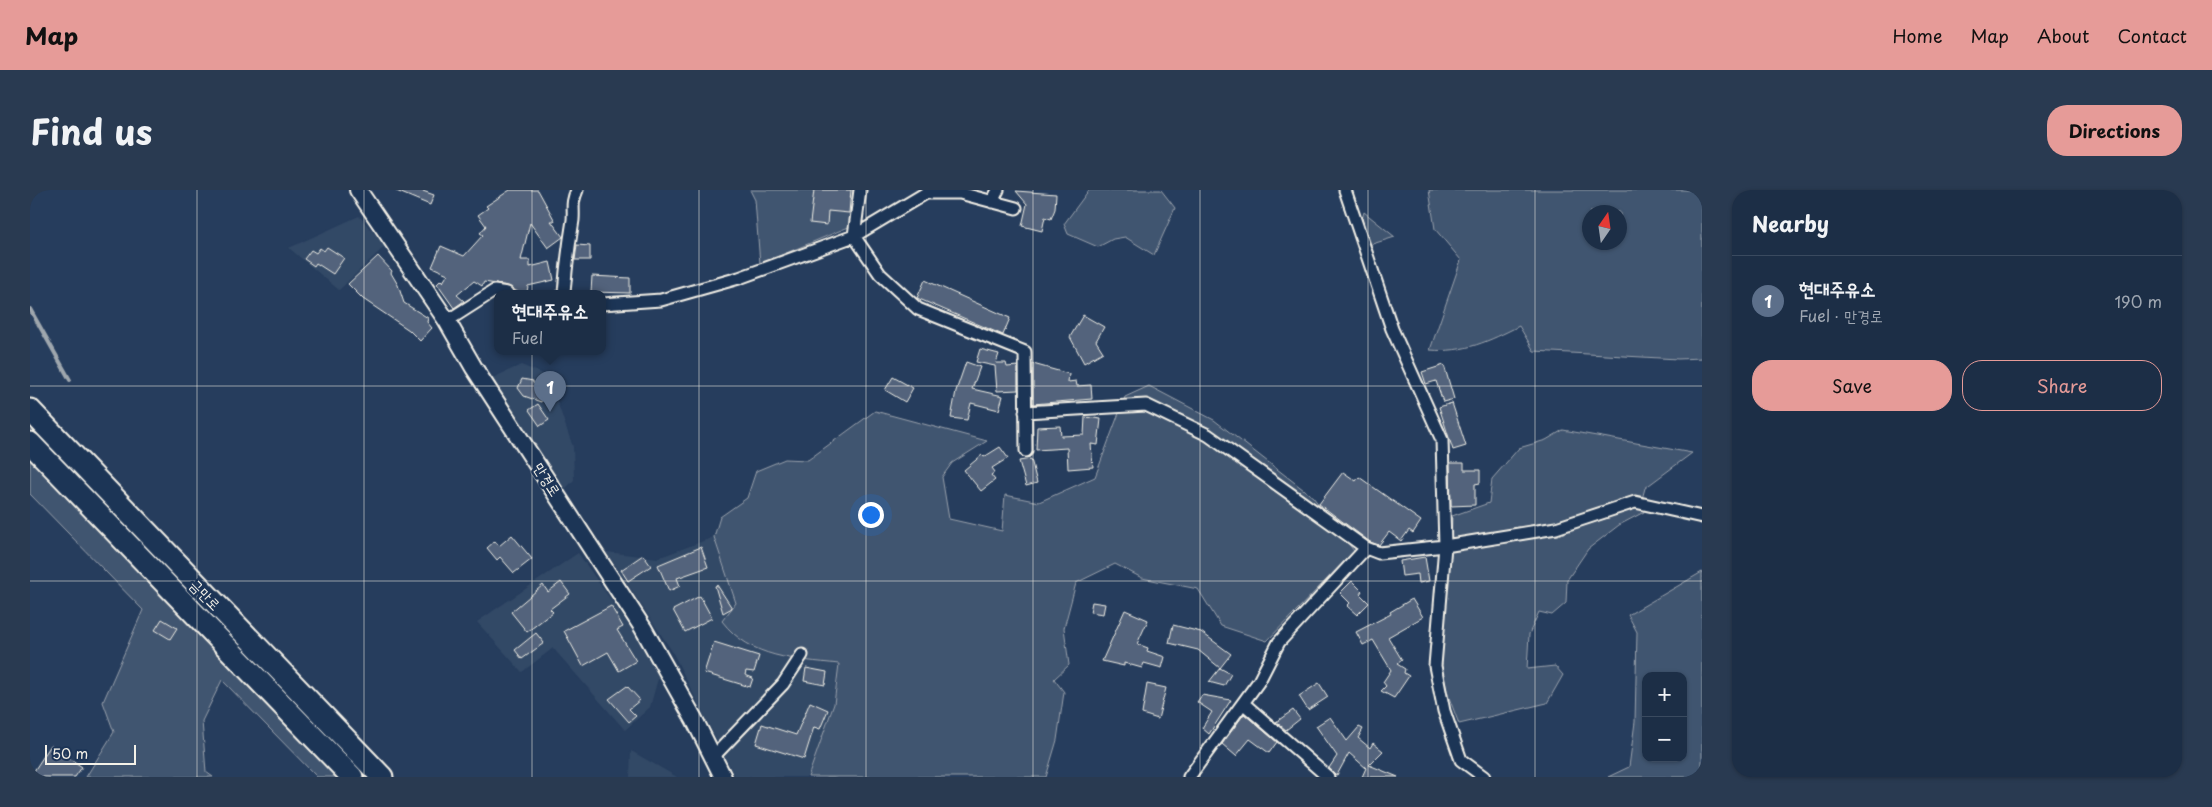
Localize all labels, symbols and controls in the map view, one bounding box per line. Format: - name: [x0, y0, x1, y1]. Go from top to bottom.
- text: Map: [25, 17, 78, 53]
- text: Home: [1892, 22, 1942, 49]
- text: Map: [1970, 22, 2009, 49]
- text: About: [2037, 22, 2089, 49]
- text: Contact: [2117, 22, 2187, 49]
- text: Find us: [30, 104, 152, 157]
- button: Directions: [2047, 105, 2182, 156]
- north arrow: [1582, 205, 1627, 250]
- text: Nearby: [1752, 207, 1829, 239]
- text: 현대주유소: [1799, 274, 1875, 302]
- text: 1: [1764, 289, 1772, 313]
- text: 190 m: [2114, 289, 2162, 313]
- popup: [494, 290, 606, 355]
- text: 현대주유소: [512, 296, 588, 324]
- text: Fuel · 만경로: [1799, 303, 1883, 327]
- text: Fuel: [512, 325, 543, 349]
- button: Save: [1752, 360, 1952, 411]
- button: Share: [1962, 360, 2162, 411]
- pin: 1: [534, 371, 566, 412]
- street label: 만경로: [528, 458, 568, 500]
- your location: [858, 502, 884, 528]
- street label: 금만로: [185, 573, 227, 615]
- map controls: [1642, 672, 1687, 762]
- button: +: [1642, 672, 1687, 717]
- button: −: [1642, 717, 1687, 762]
- scale bar: [45, 742, 136, 765]
- text: 50 m: [52, 743, 88, 764]

